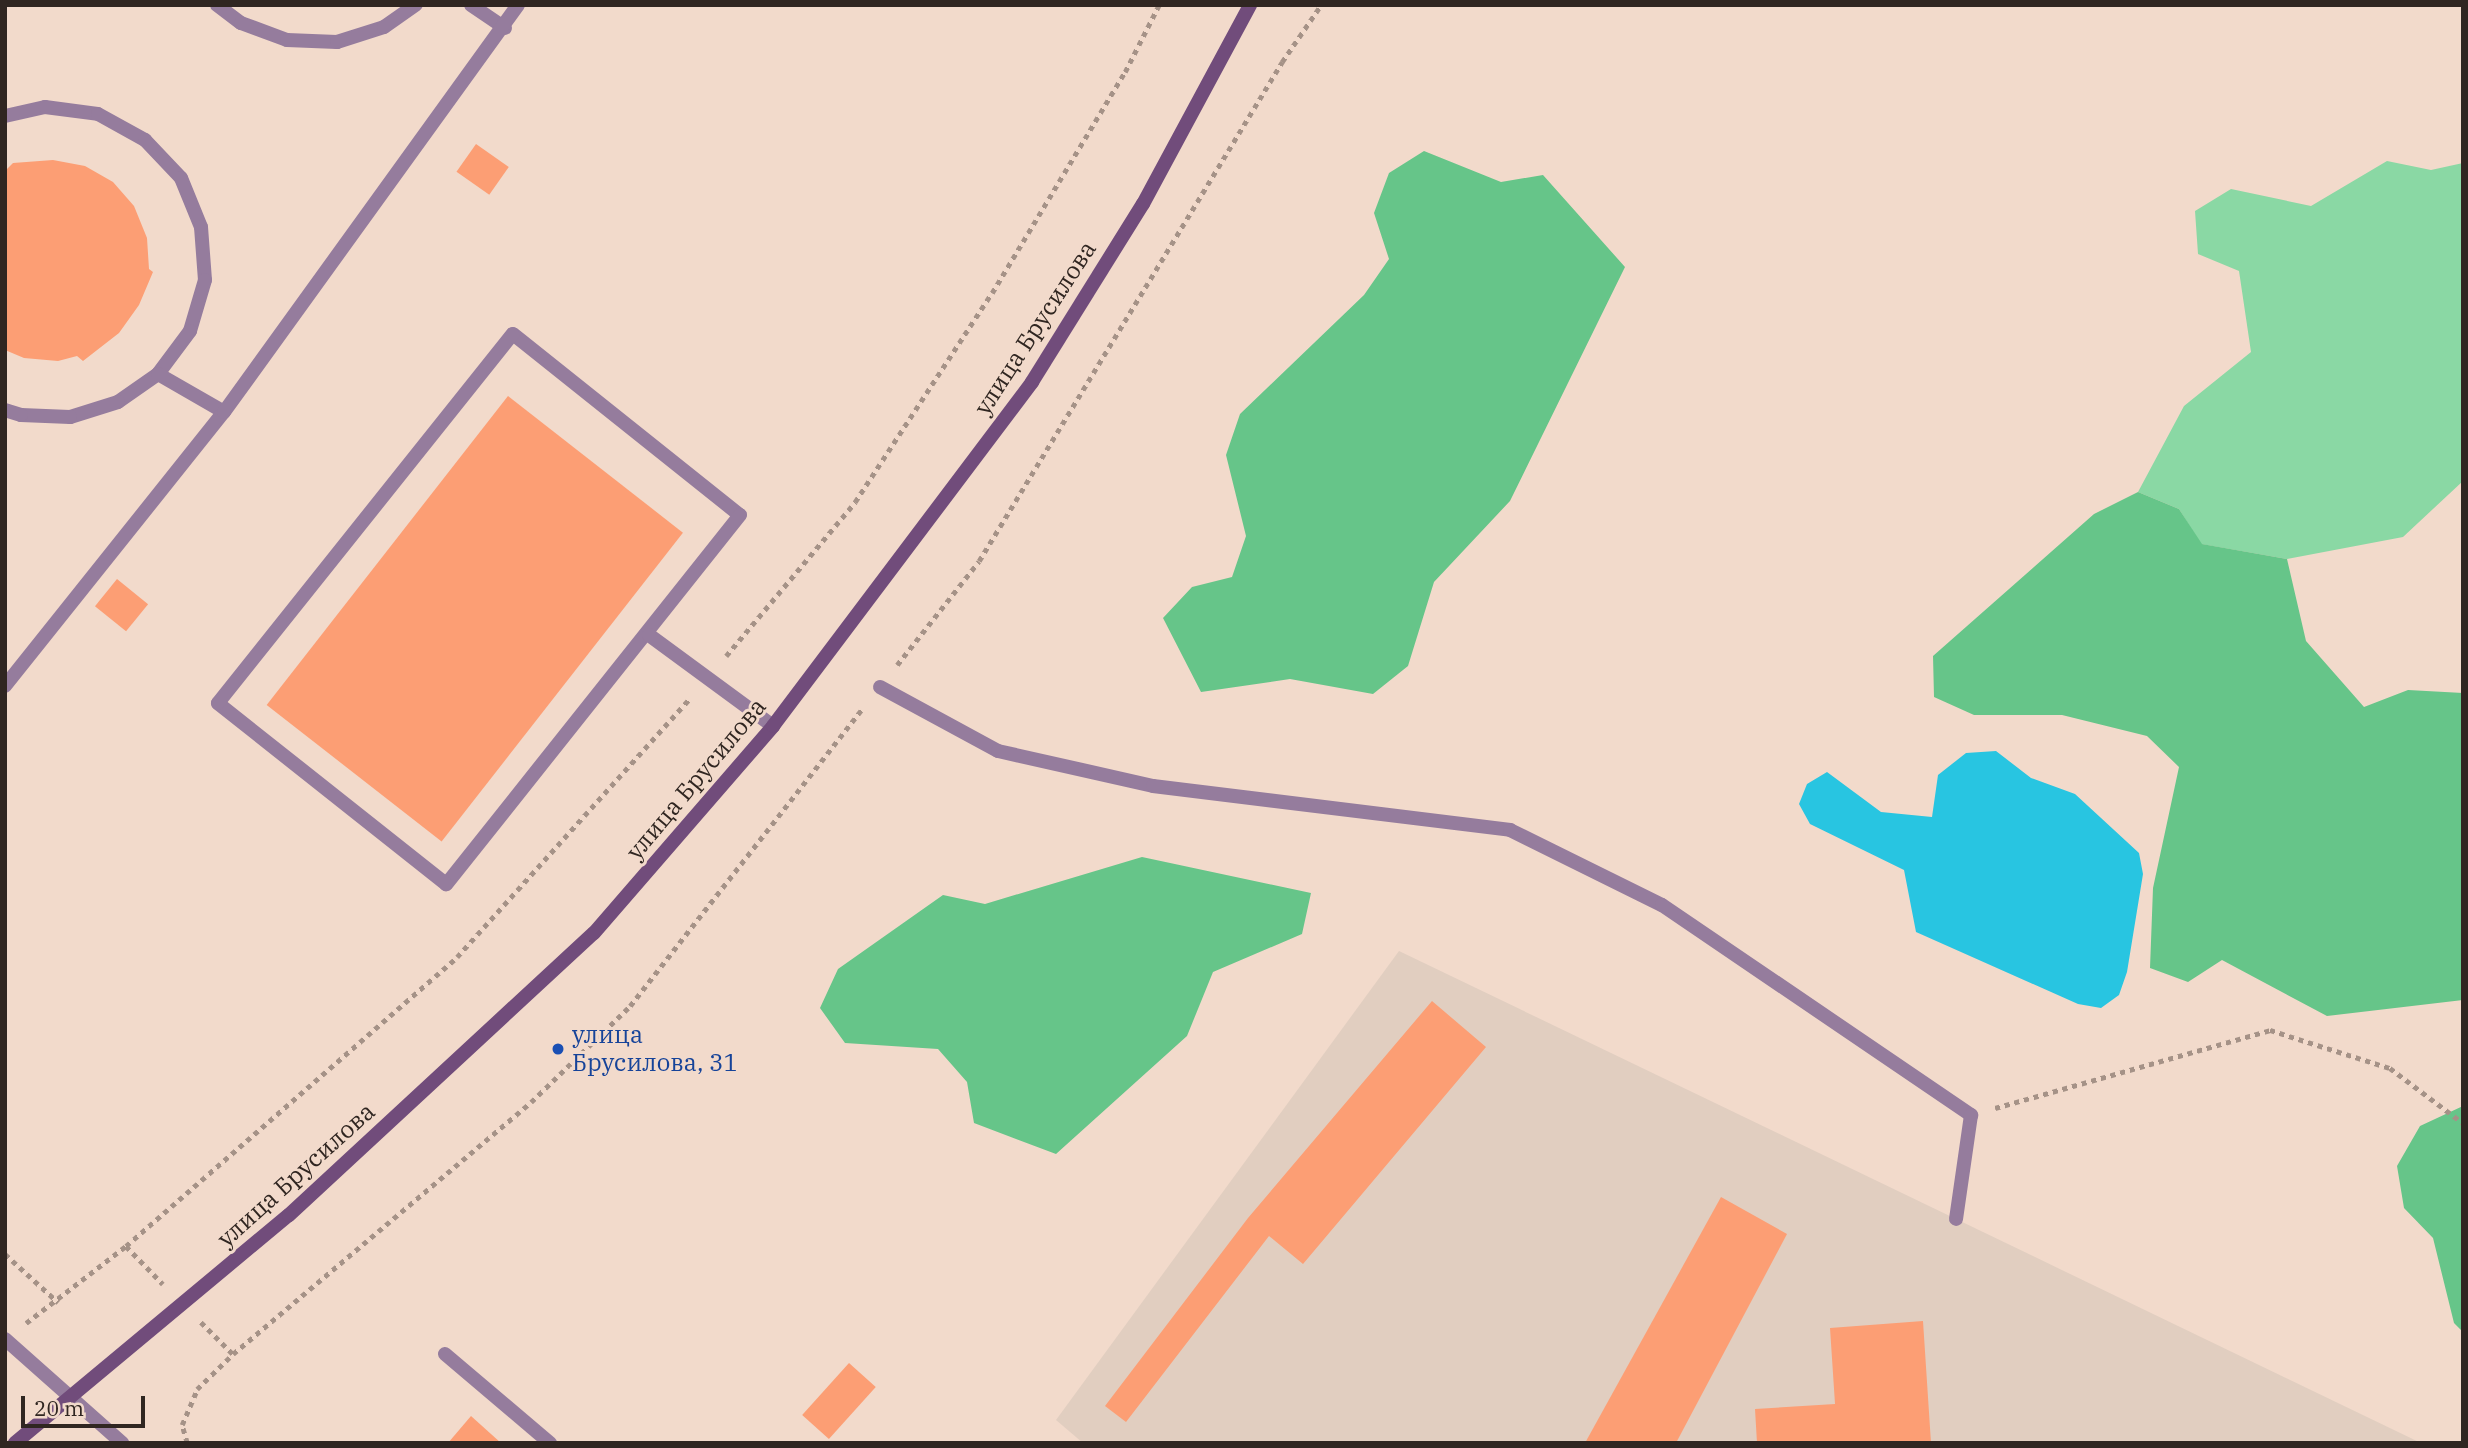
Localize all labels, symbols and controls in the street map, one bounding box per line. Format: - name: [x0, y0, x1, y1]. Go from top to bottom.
- street label: улица Брусилова: [968, 236, 1102, 420]
- street label: улица Брусилова: [620, 693, 772, 865]
- place label: улица Брусилова, 31: [572, 1021, 738, 1077]
- marker: улица Брусилова, 31: [550, 1041, 566, 1057]
- street label: улица Брусилова: [211, 1097, 381, 1253]
- scale bar: [24, 1382, 149, 1426]
- text: 20 m: [34, 1394, 84, 1422]

